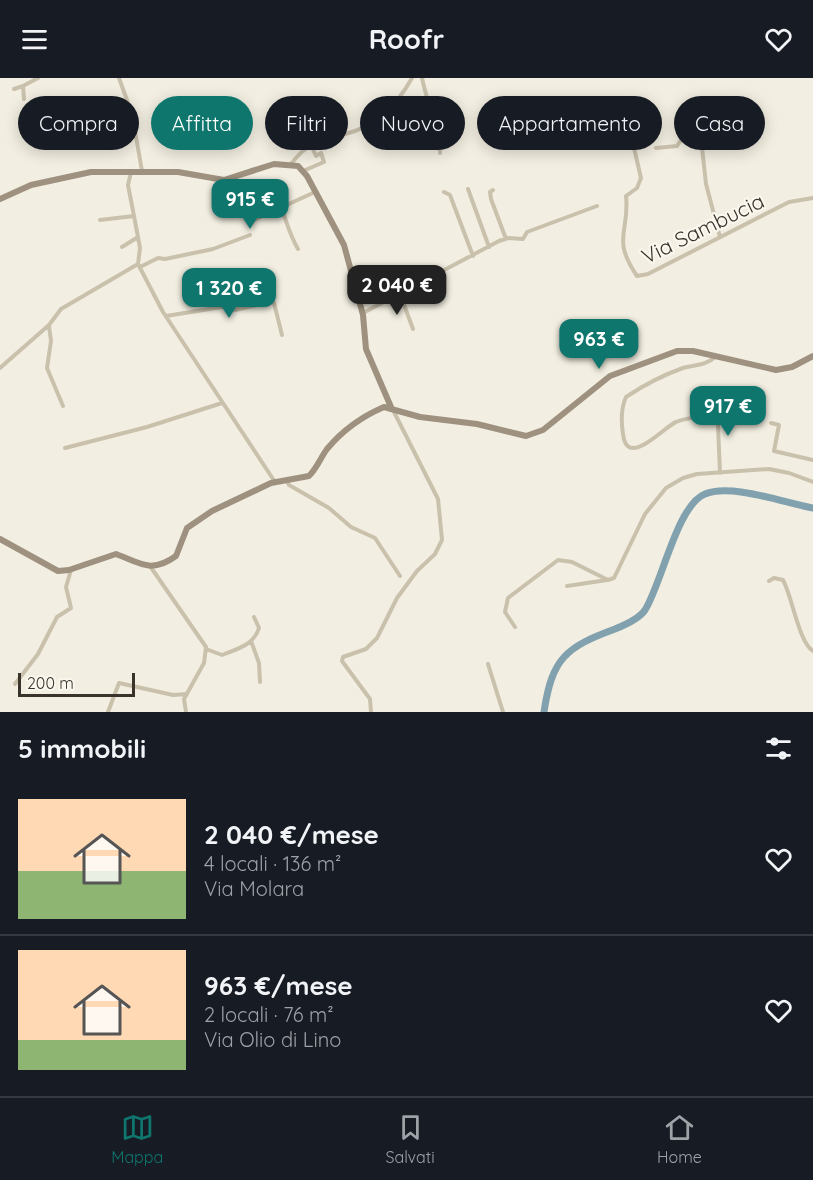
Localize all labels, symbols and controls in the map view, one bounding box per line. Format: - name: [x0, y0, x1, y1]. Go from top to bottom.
- text: Roofr: [369, 22, 444, 56]
- icon: menu: [18, 23, 51, 56]
- icon: heart: [762, 23, 795, 56]
- chip: Compra: [18, 96, 139, 150]
- chip: Affitta: [151, 96, 253, 150]
- chip: Filtri: [265, 96, 348, 150]
- chip: Nuovo: [360, 96, 465, 150]
- chip: Appartamento: [477, 96, 662, 150]
- chip: Casa: [674, 96, 765, 150]
- pin: 915 €: [208, 179, 292, 230]
- text: 915 €: [226, 186, 274, 211]
- street label: Via Sambucia: [637, 187, 768, 269]
- pin: 2 040 €: [342, 265, 452, 316]
- pin: 1 320 €: [174, 268, 284, 319]
- text: 2 040 €: [361, 272, 433, 297]
- text: 1 320 €: [196, 275, 262, 300]
- pin: 963 €: [557, 319, 641, 370]
- text: 963 €: [573, 326, 625, 351]
- pin: 917 €: [686, 386, 770, 437]
- text: 917 €: [704, 393, 752, 418]
- scale bar: [18, 670, 135, 698]
- text: 200 m: [27, 673, 74, 693]
- text: 5 immobili: [18, 732, 146, 765]
- icon: filters: [762, 732, 795, 765]
- text: 2 040 €/mese: [204, 818, 379, 851]
- icon: home: [66, 823, 138, 895]
- icon: heart: [762, 843, 795, 876]
- text: 4 locali · 136 m²: [204, 851, 341, 876]
- text: Via Molara: [204, 876, 304, 901]
- text: 963 €/mese: [204, 969, 353, 1002]
- icon: home: [66, 974, 138, 1046]
- icon: heart: [762, 994, 795, 1027]
- text: 2 locali · 76 m²: [204, 1002, 334, 1027]
- text: Via Olio di Lino: [204, 1027, 341, 1052]
- tab: Mappa: [111, 1111, 163, 1167]
- tab: Salvati: [386, 1111, 435, 1167]
- tab: Home: [657, 1111, 702, 1167]

